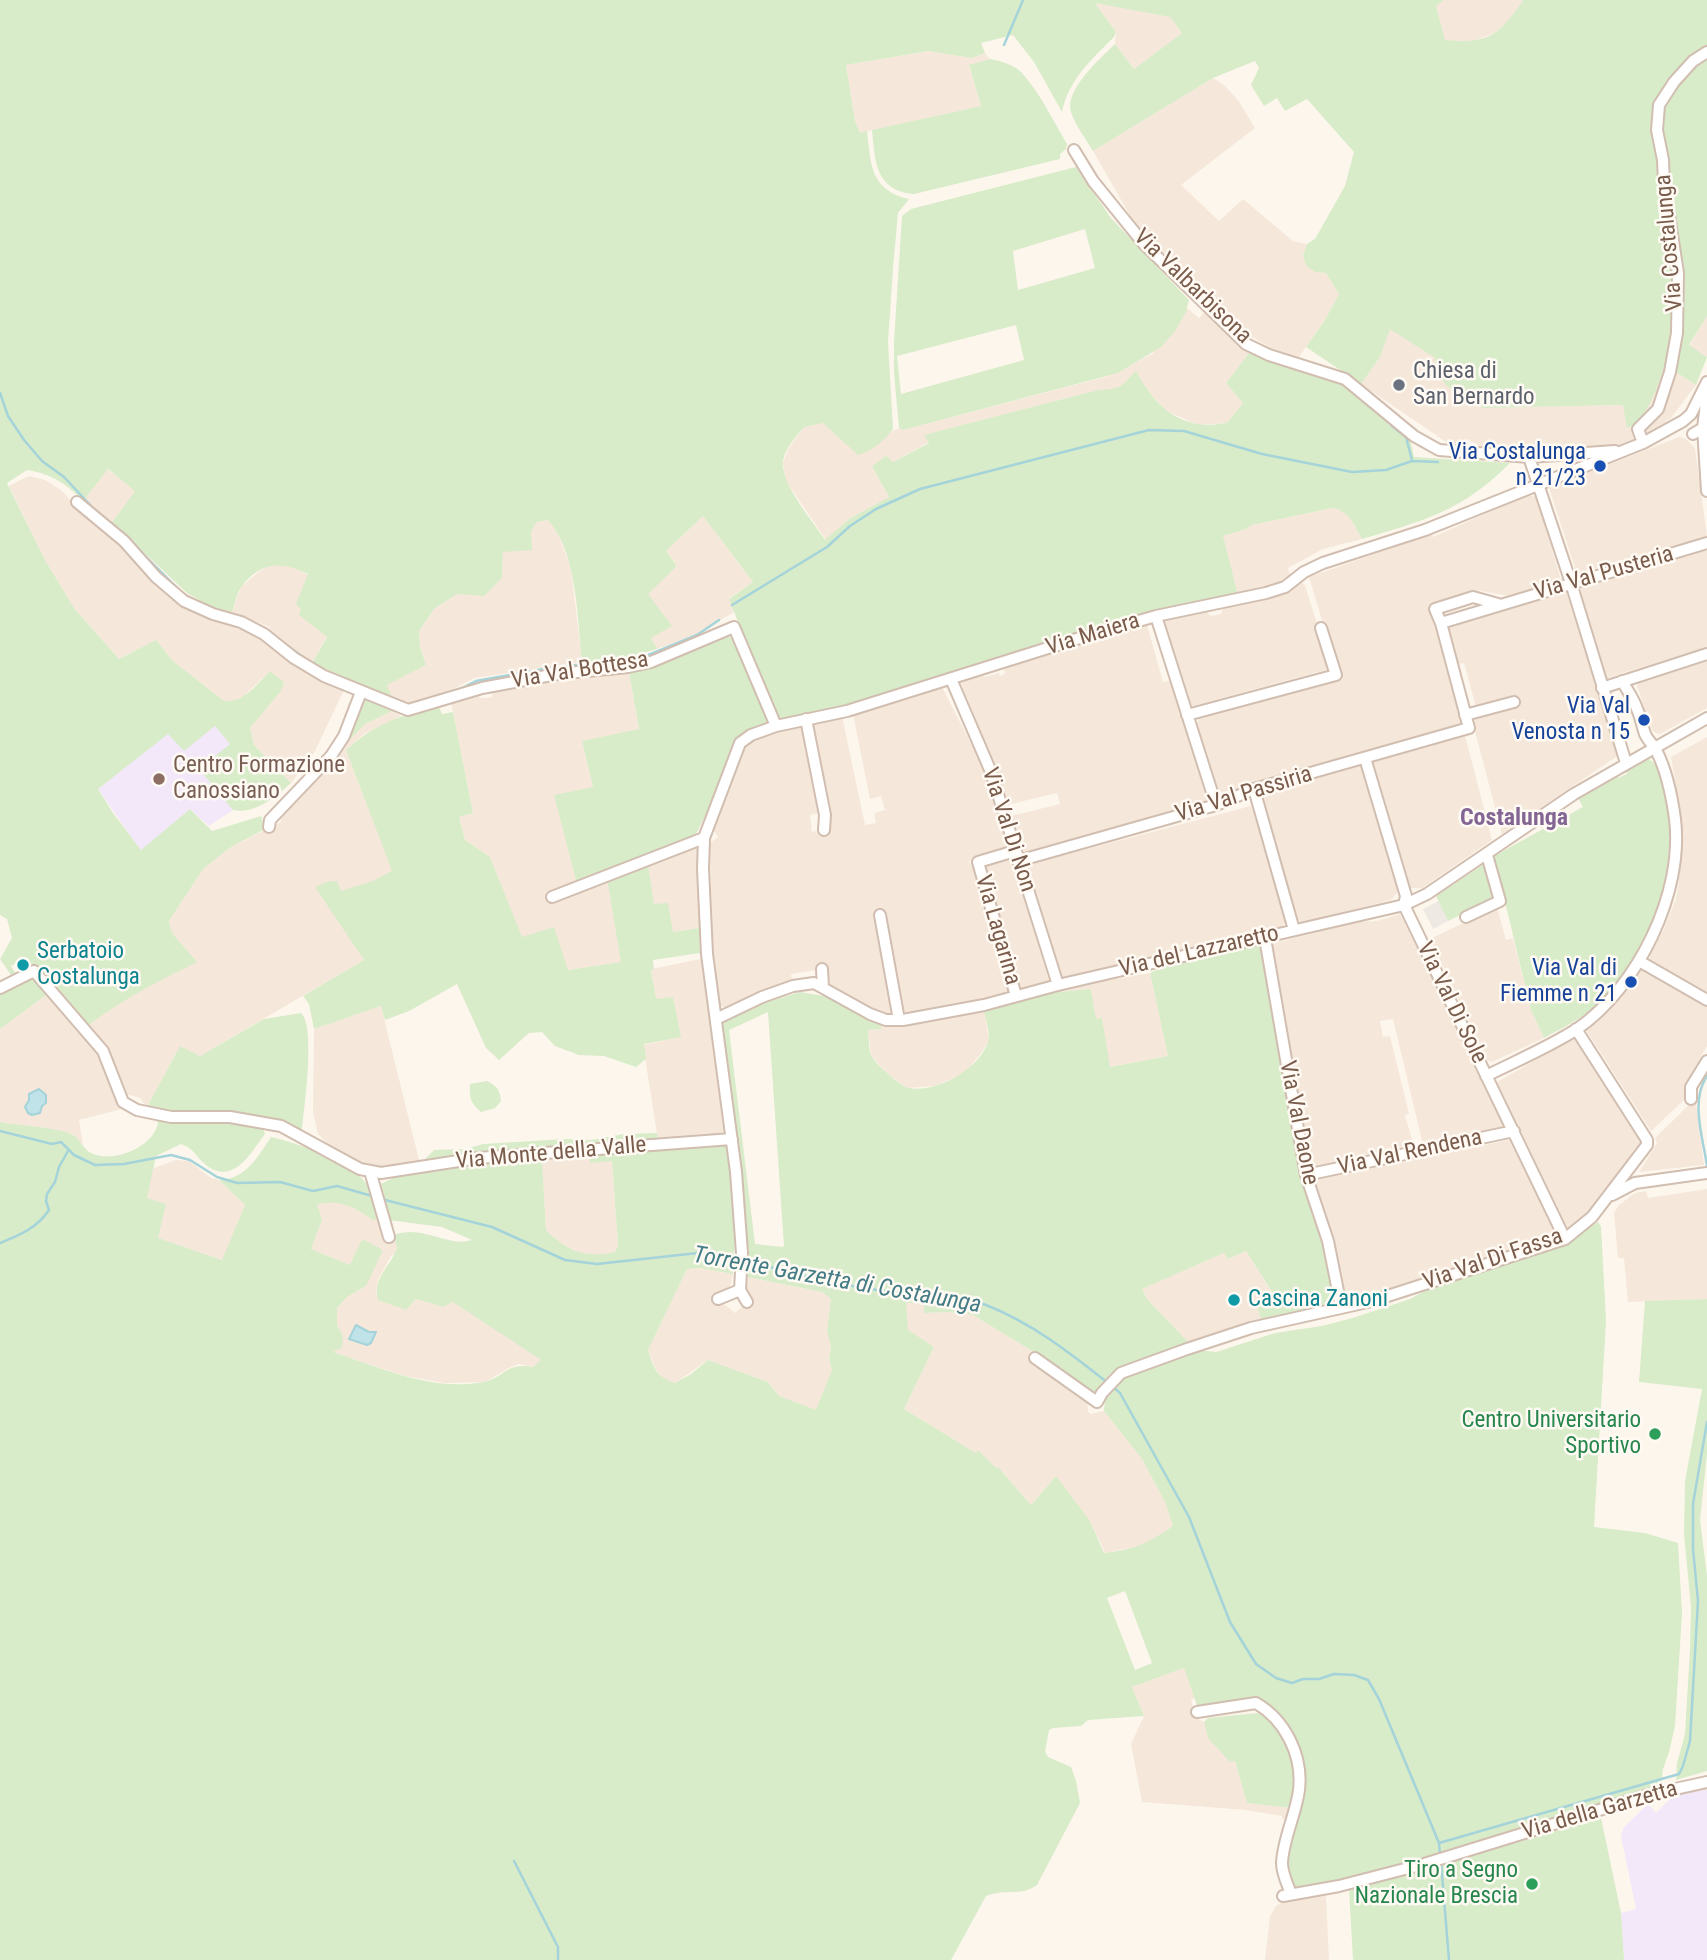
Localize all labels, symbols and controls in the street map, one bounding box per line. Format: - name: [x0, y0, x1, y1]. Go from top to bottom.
- street label: Via Costalunga: [1650, 173, 1690, 313]
- street label: Via Valbarbisona: [1127, 224, 1257, 350]
- place label: Chiesa di San Bernardo: [1413, 358, 1535, 412]
- marker: Chiesa di San Bernardo: [1391, 377, 1407, 393]
- place label: Via Costalunga n 21/23: [1449, 439, 1586, 493]
- marker: Via Costalunga n 21/23: [1592, 458, 1608, 474]
- street label: Via Val Pusteria: [1531, 541, 1677, 607]
- street label: Via Maiera: [1043, 608, 1143, 662]
- street label: Via Val Bottesa: [509, 647, 651, 695]
- place label: Via Val Venosta n 15: [1511, 693, 1630, 747]
- marker: Via Val Venosta n 15: [1636, 712, 1652, 728]
- place label: Centro Formazione Canossiano: [173, 752, 345, 806]
- street label: Via Val Passiria: [1172, 761, 1316, 829]
- street label: Via Val Di Non: [975, 764, 1041, 896]
- marker: Centro Formazione Canossiano: [151, 771, 167, 787]
- district label: Costalunga: [1460, 805, 1568, 833]
- street label: Via Lagarina: [968, 872, 1026, 988]
- street label: Via del Lazzaretto: [1117, 920, 1281, 984]
- place label: Serbatoio Costalunga: [37, 938, 140, 992]
- street label: Via Val Di Sole: [1410, 938, 1492, 1068]
- place label: Via Val di Fiemme n 21: [1500, 955, 1617, 1009]
- marker: Serbatoio Costalunga: [15, 957, 31, 973]
- marker: Via Val di Fiemme n 21: [1623, 974, 1639, 990]
- street label: Via Val Daone: [1272, 1059, 1324, 1187]
- street label: Via Val Rendena: [1335, 1124, 1485, 1182]
- street label: Via Monte della Valle: [455, 1132, 647, 1176]
- street label: Via Val Di Fassa: [1420, 1223, 1566, 1297]
- water label: Torrente Garzetta di Costalunga: [691, 1241, 983, 1321]
- place label: Cascina Zanoni: [1248, 1286, 1388, 1314]
- marker: Cascina Zanoni: [1226, 1292, 1242, 1308]
- place label: Centro Universitario Sportivo: [1461, 1407, 1641, 1461]
- marker: Centro Universitario Sportivo: [1647, 1426, 1663, 1442]
- street label: Via della Garzetta: [1519, 1776, 1681, 1846]
- place label: Tiro a Segno Nazionale Brescia: [1355, 1857, 1518, 1911]
- marker: Tiro a Segno Nazionale Brescia: [1524, 1876, 1540, 1892]

